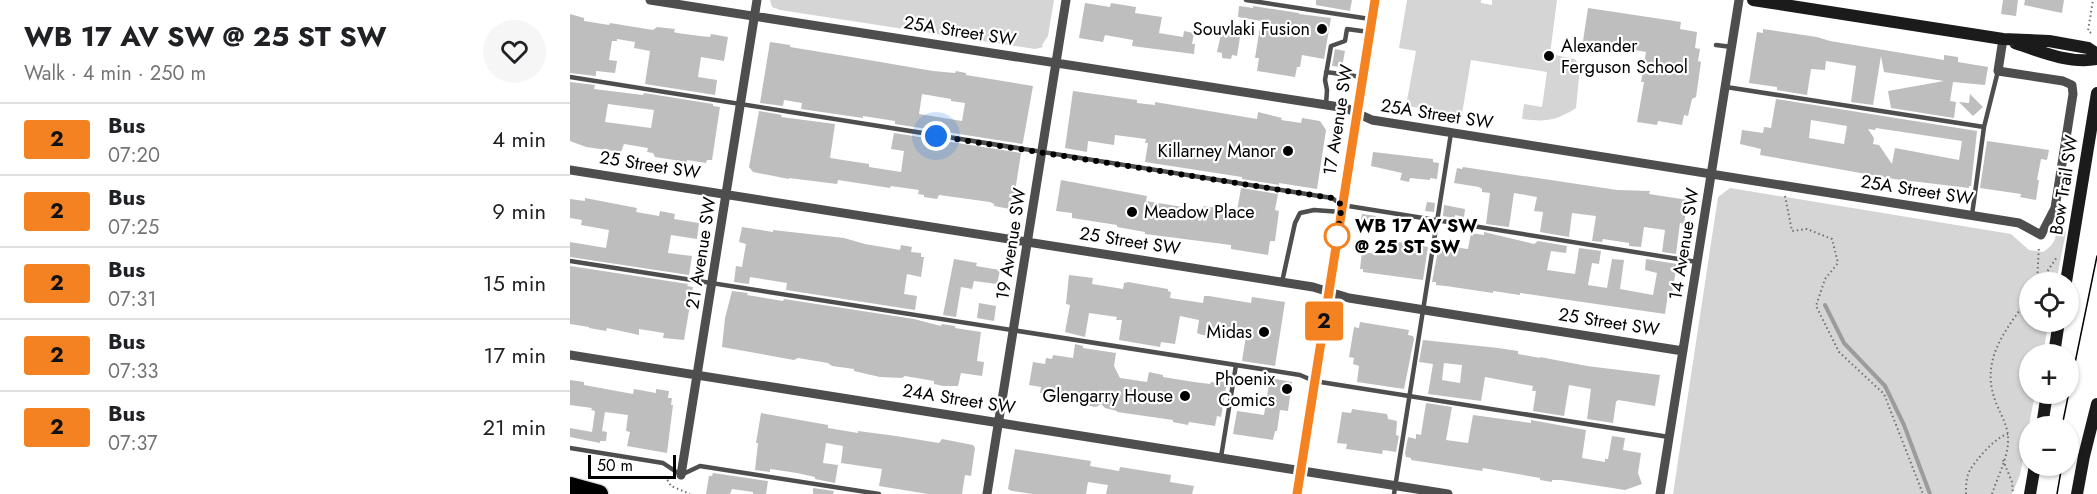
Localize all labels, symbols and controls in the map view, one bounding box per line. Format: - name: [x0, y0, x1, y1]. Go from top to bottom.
- street label: 25A Street SW: [902, 9, 1018, 53]
- text: WB 17 AV SW @ 25 ST SW: [24, 16, 387, 57]
- place label: Souvlaki Fusion: [1193, 16, 1310, 42]
- button: heart: [483, 20, 546, 83]
- marker: Souvlaki Fusion: [1315, 22, 1329, 36]
- place label: Alexander Ferguson School: [1561, 33, 1688, 80]
- marker: Alexander Ferguson School: [1542, 49, 1556, 63]
- text: Walk · 4 min · 250 m: [24, 59, 206, 88]
- street label: 17 Avenue SW: [1316, 62, 1360, 177]
- street label: 25A Street SW: [1379, 92, 1495, 136]
- text: Bus: [108, 109, 145, 141]
- your location: [921, 121, 951, 151]
- text: 4 min: [492, 123, 546, 155]
- text: 2: [50, 124, 64, 154]
- street label: Bow Trail SW: [2043, 133, 2085, 237]
- place label: Killarney Manor: [1158, 138, 1277, 164]
- text: 07:20: [108, 141, 160, 170]
- street label: 25 Street SW: [598, 144, 702, 186]
- marker: Killarney Manor: [1281, 144, 1295, 158]
- street label: 25A Street SW: [1859, 168, 1975, 212]
- text: Bus: [108, 181, 145, 213]
- street label: 19 Avenue SW: [989, 186, 1033, 302]
- street label: 14 Avenue SW: [1662, 186, 1706, 302]
- text: 9 min: [492, 195, 546, 227]
- street label: 21 Avenue SW: [679, 195, 723, 311]
- text: 2: [50, 196, 64, 226]
- place label: Meadow Place: [1144, 199, 1255, 225]
- marker: Meadow Place: [1125, 205, 1139, 219]
- text: 07:25: [108, 213, 159, 242]
- place label: WB 17 AV SW @ 25 ST SW: [1355, 213, 1478, 260]
- street label: 25 Street SW: [1078, 220, 1182, 262]
- marker: WB 17 AV SW @ 25 ST SW: [1324, 223, 1350, 249]
- text: Bus: [108, 253, 145, 285]
- text: 15 min: [483, 267, 546, 299]
- text: 2: [50, 268, 64, 298]
- map controls: [2019, 272, 2079, 476]
- button: locate: [2019, 272, 2079, 332]
- text: 07:31: [108, 285, 156, 314]
- street label: 25 Street SW: [1557, 301, 1661, 343]
- line badge: 2: [1304, 302, 1344, 340]
- text: 2: [1317, 306, 1331, 336]
- place label: Midas: [1207, 319, 1252, 345]
- text: Bus: [108, 325, 145, 357]
- marker: Midas: [1257, 325, 1271, 339]
- text: 17 min: [484, 339, 546, 371]
- text: 2: [50, 340, 64, 370]
- button: +: [2019, 344, 2079, 404]
- text: 07:33: [108, 357, 158, 386]
- place label: Phoenix Comics: [1215, 366, 1275, 413]
- street label: 24A Street SW: [901, 377, 1018, 421]
- marker: Phoenix Comics: [1280, 382, 1294, 396]
- place label: Glengarry House: [1042, 383, 1173, 409]
- marker: Glengarry House: [1178, 389, 1192, 403]
- text: Bus: [108, 397, 145, 429]
- text: 21 min: [483, 411, 546, 443]
- text: 2: [50, 412, 64, 442]
- button: −: [2019, 416, 2079, 476]
- text: 07:37: [108, 429, 158, 458]
- scale bar: [588, 452, 676, 480]
- text: 50 m: [597, 454, 633, 477]

